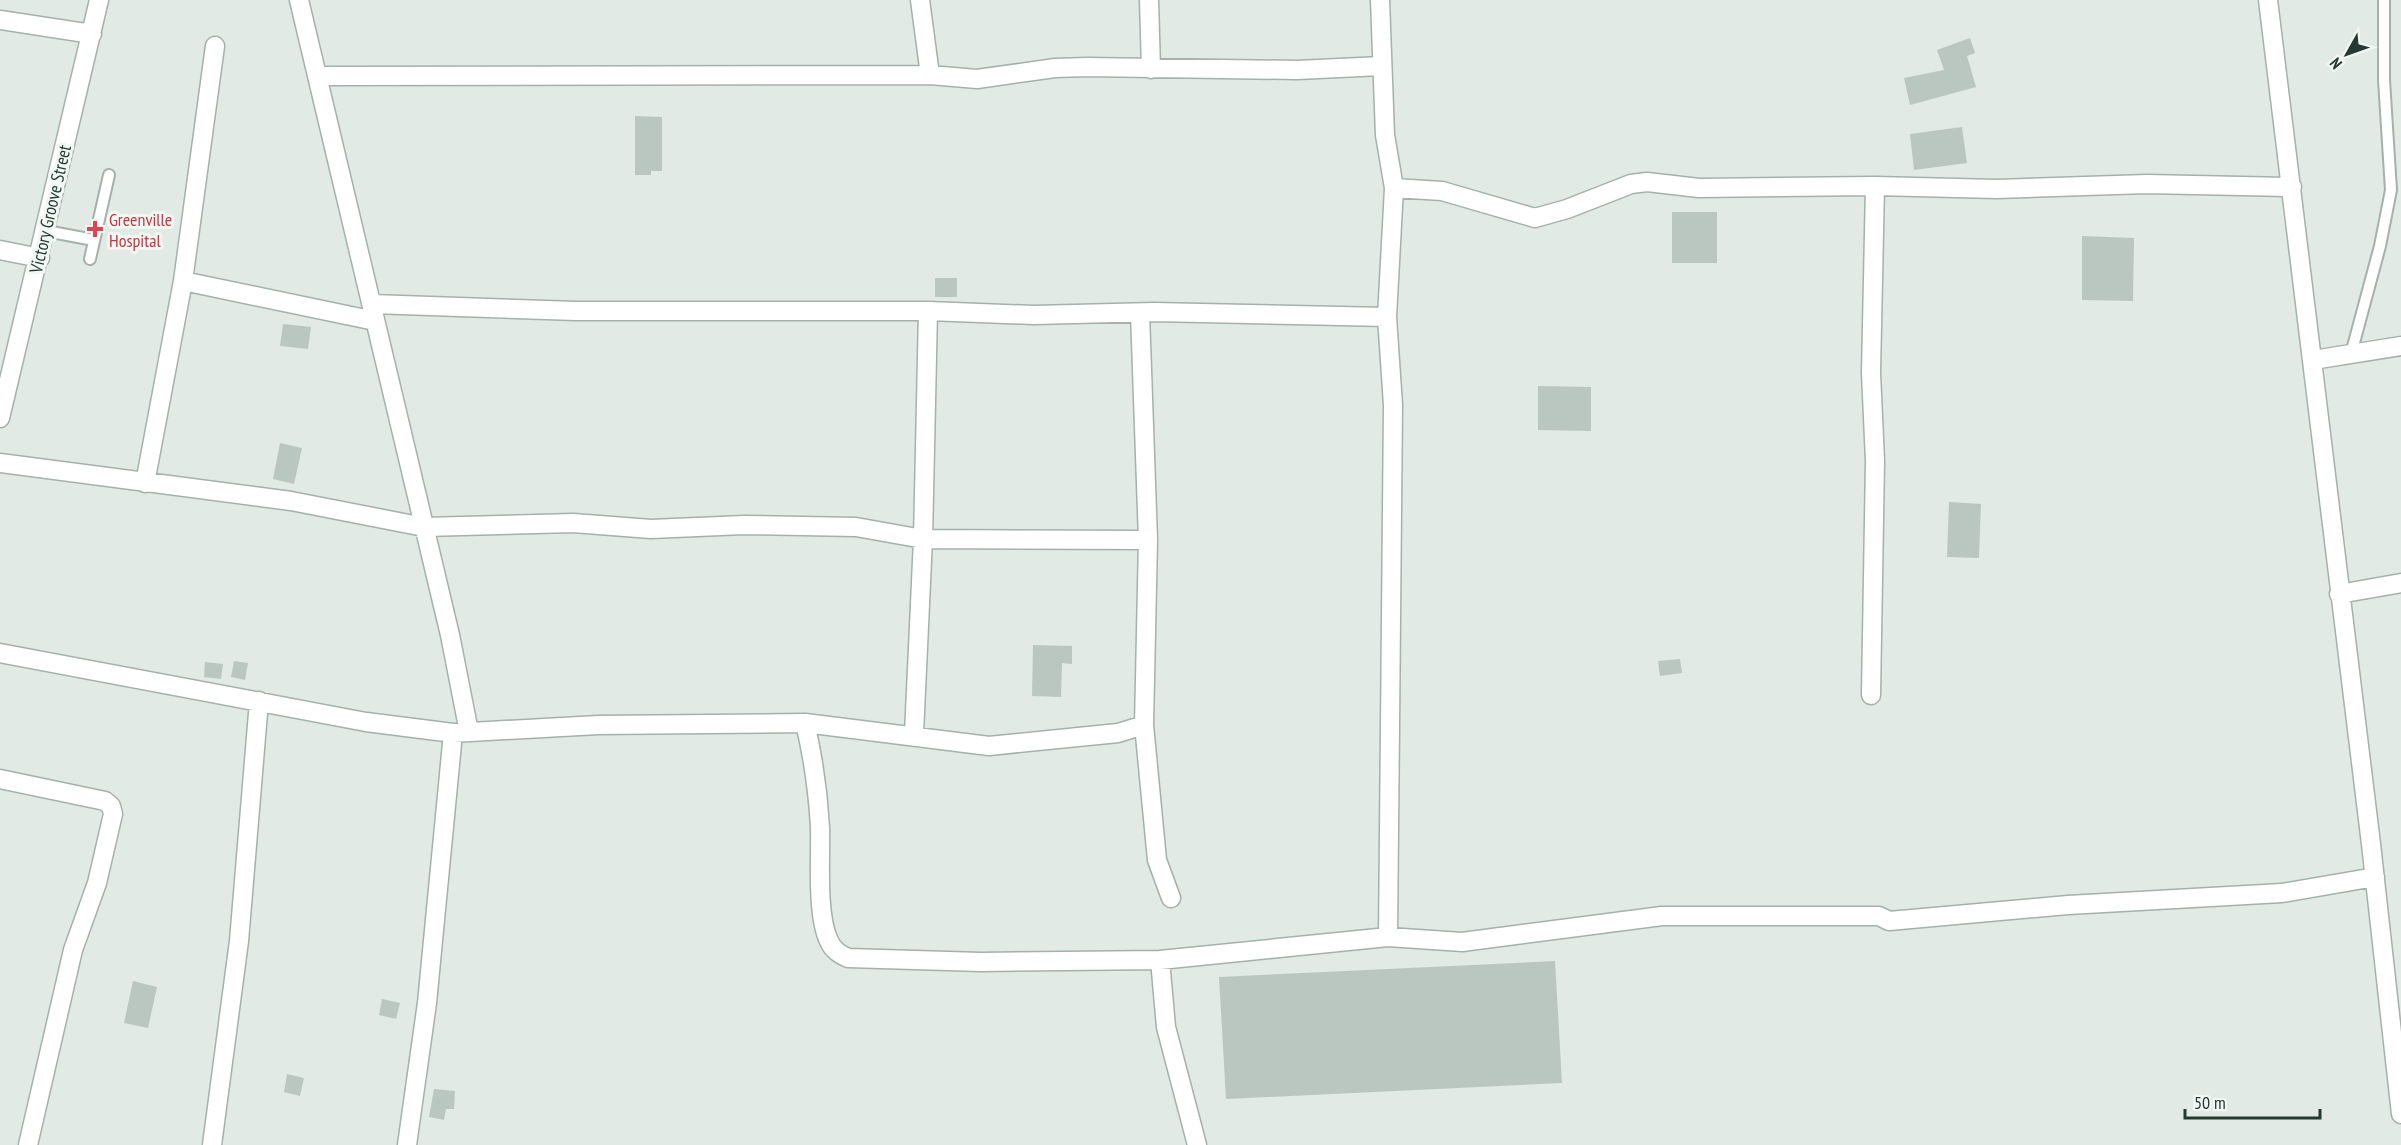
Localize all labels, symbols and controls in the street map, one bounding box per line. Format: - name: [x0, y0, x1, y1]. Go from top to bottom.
- north arrow: [2317, 24, 2377, 84]
- text: N: [2325, 54, 2346, 73]
- street label: Victory Groove Street: [24, 143, 76, 276]
- place label: Greenville Hospital: [109, 208, 172, 252]
- marker: Greenville Hospital: [86, 220, 104, 238]
- scale bar: [2185, 1082, 2320, 1120]
- text: 50 m: [2194, 1091, 2226, 1114]

